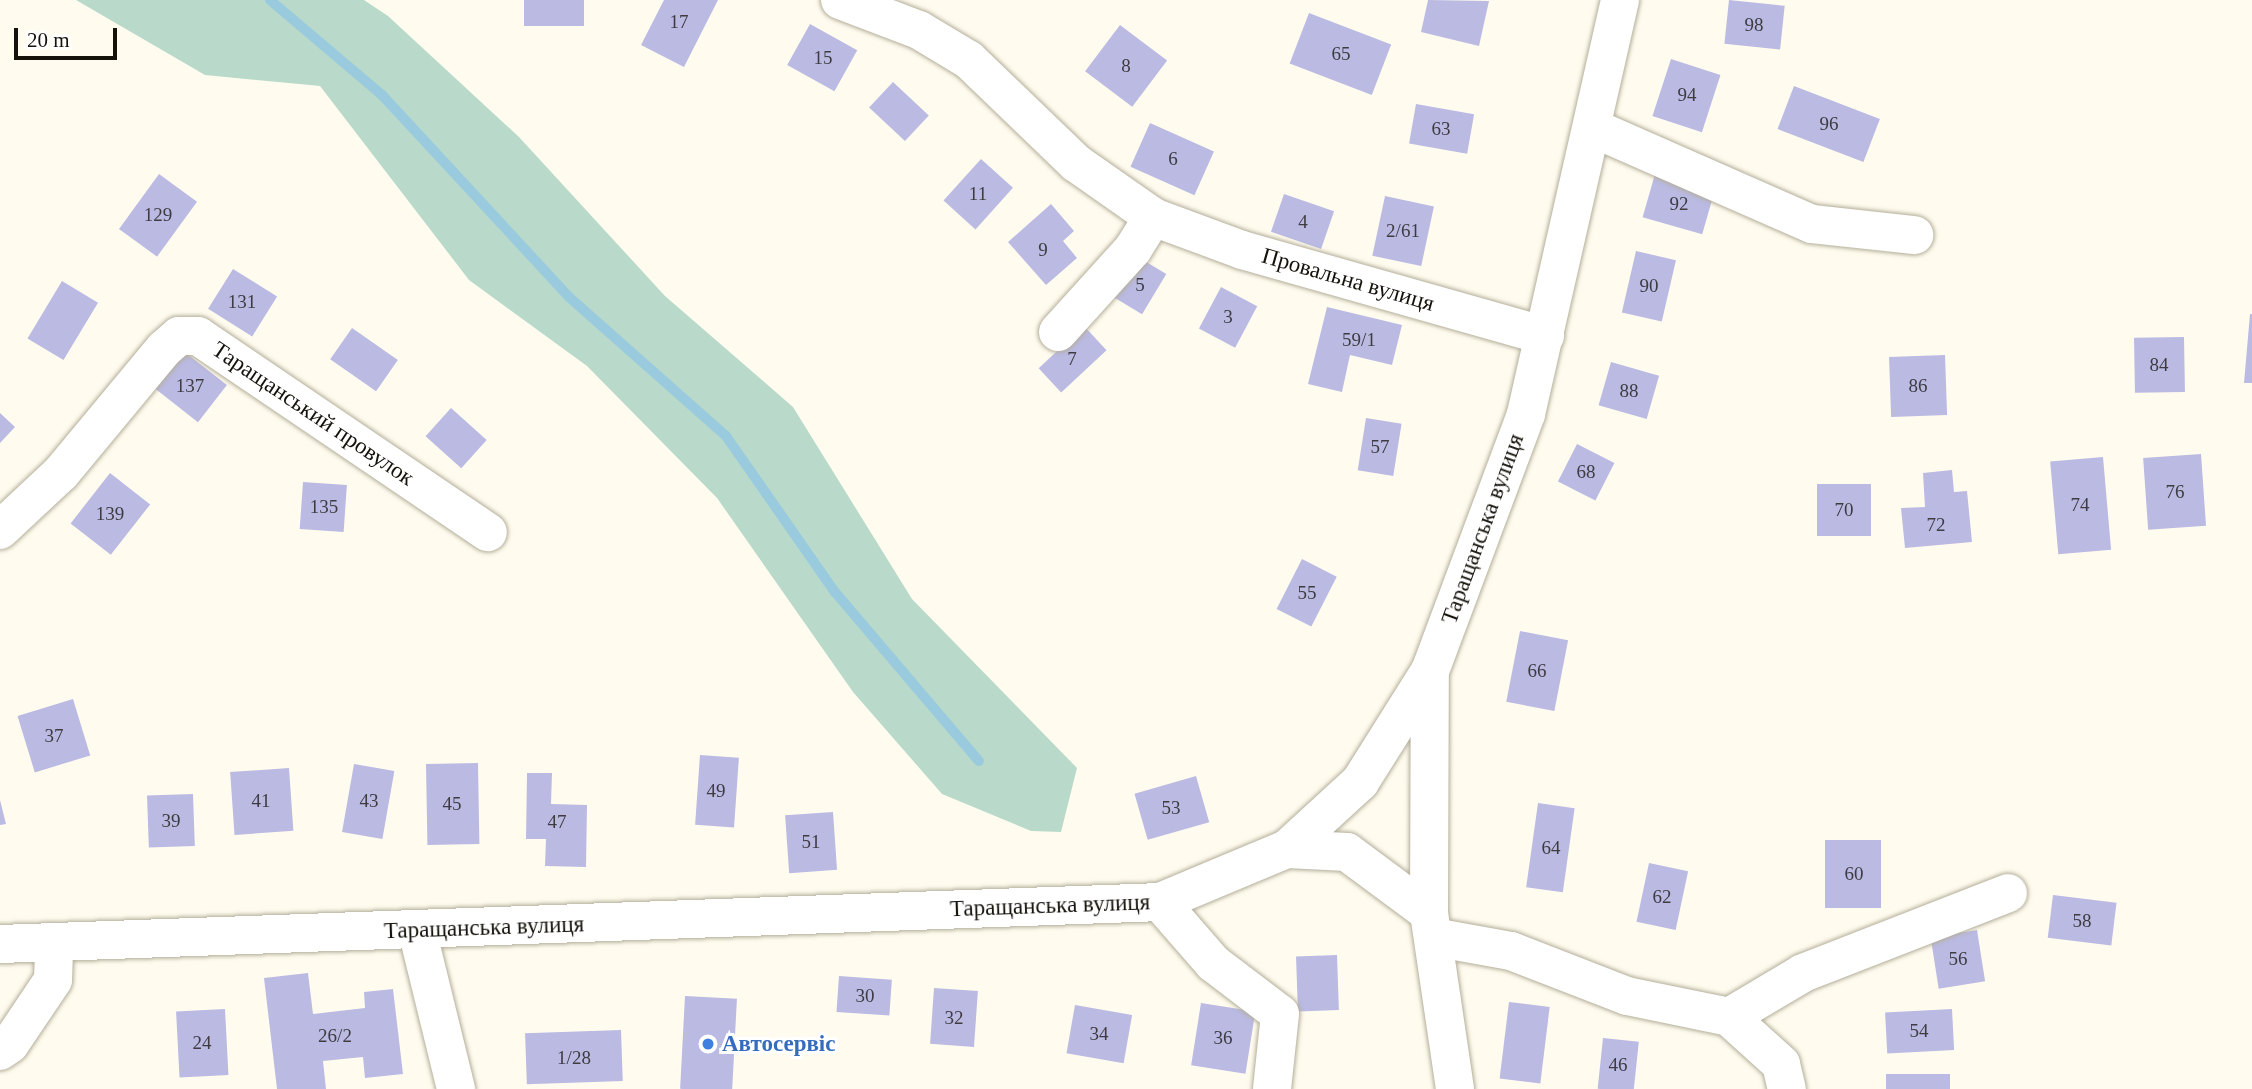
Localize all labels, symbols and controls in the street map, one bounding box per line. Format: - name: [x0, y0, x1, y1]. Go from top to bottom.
- house number: 17: [670, 11, 688, 33]
- scale bar: [18, 14, 121, 58]
- house number: 98: [1744, 14, 1764, 36]
- text: 20 m: [27, 28, 70, 52]
- house number: 65: [1332, 43, 1350, 65]
- house number: 15: [814, 47, 832, 69]
- house number: 8: [1121, 55, 1131, 77]
- house number: 94: [1678, 84, 1696, 106]
- house number: 96: [1820, 113, 1838, 135]
- house number: 63: [1432, 118, 1450, 140]
- house number: 6: [1168, 148, 1178, 170]
- house number: 11: [969, 183, 987, 205]
- house number: 92: [1670, 193, 1688, 215]
- house number: 129: [144, 204, 172, 226]
- house number: 4: [1298, 211, 1308, 233]
- house number: 2/61: [1386, 220, 1420, 242]
- house number: 9: [1038, 239, 1048, 261]
- street label: Провальна вулиця: [1259, 242, 1437, 318]
- house number: 5: [1135, 274, 1145, 296]
- house number: 90: [1640, 275, 1658, 297]
- house number: 131: [228, 291, 256, 313]
- house number: 3: [1223, 306, 1233, 328]
- house number: 59/1: [1342, 329, 1376, 351]
- street label: Таращанський провулок: [207, 336, 419, 492]
- house number: 7: [1067, 348, 1077, 370]
- house number: 84: [2150, 354, 2168, 376]
- house number: 137: [176, 375, 204, 397]
- house number: 86: [1909, 375, 1927, 397]
- house number: 88: [1620, 380, 1638, 402]
- street label: Таращанська вулиця: [1436, 430, 1530, 628]
- house number: 57: [1370, 436, 1390, 458]
- house number: 68: [1576, 461, 1596, 483]
- house number: 76: [2166, 481, 2184, 503]
- house number: 74: [2071, 494, 2090, 516]
- house number: 135: [310, 496, 338, 518]
- house number: 70: [1835, 499, 1854, 521]
- house number: 139: [96, 503, 124, 525]
- house number: 72: [1926, 514, 1945, 536]
- house number: 55: [1298, 582, 1316, 604]
- house number: 66: [1528, 660, 1546, 682]
- house number: 37: [44, 725, 64, 747]
- house number: 49: [706, 780, 726, 802]
- house number: 41: [252, 790, 270, 812]
- house number: 43: [360, 790, 378, 812]
- house number: 45: [442, 793, 462, 815]
- house number: 53: [1162, 797, 1180, 819]
- house number: 39: [162, 810, 180, 832]
- house number: 47: [548, 811, 566, 833]
- house number: 51: [802, 831, 820, 853]
- house number: 64: [1542, 837, 1560, 859]
- house number: 60: [1844, 863, 1863, 885]
- house number: 62: [1652, 886, 1672, 908]
- street label: Таращанська вулиця: [949, 889, 1151, 923]
- house number: 58: [2073, 910, 2092, 932]
- street label: Таращанська вулиця: [383, 911, 585, 945]
- house number: 56: [1949, 948, 1968, 970]
- house number: 30: [856, 985, 874, 1007]
- house number: 32: [944, 1007, 964, 1029]
- house number: 54: [1910, 1020, 1928, 1042]
- house number: 34: [1090, 1023, 1108, 1045]
- house number: 26/2: [318, 1025, 352, 1047]
- house number: 36: [1214, 1027, 1232, 1049]
- place label: Автосервіс: [722, 1030, 835, 1058]
- house number: 24: [192, 1032, 212, 1054]
- marker: Автосервіс: [700, 1036, 716, 1052]
- house number: 1/28: [557, 1047, 591, 1069]
- house number: 46: [1608, 1054, 1628, 1076]

